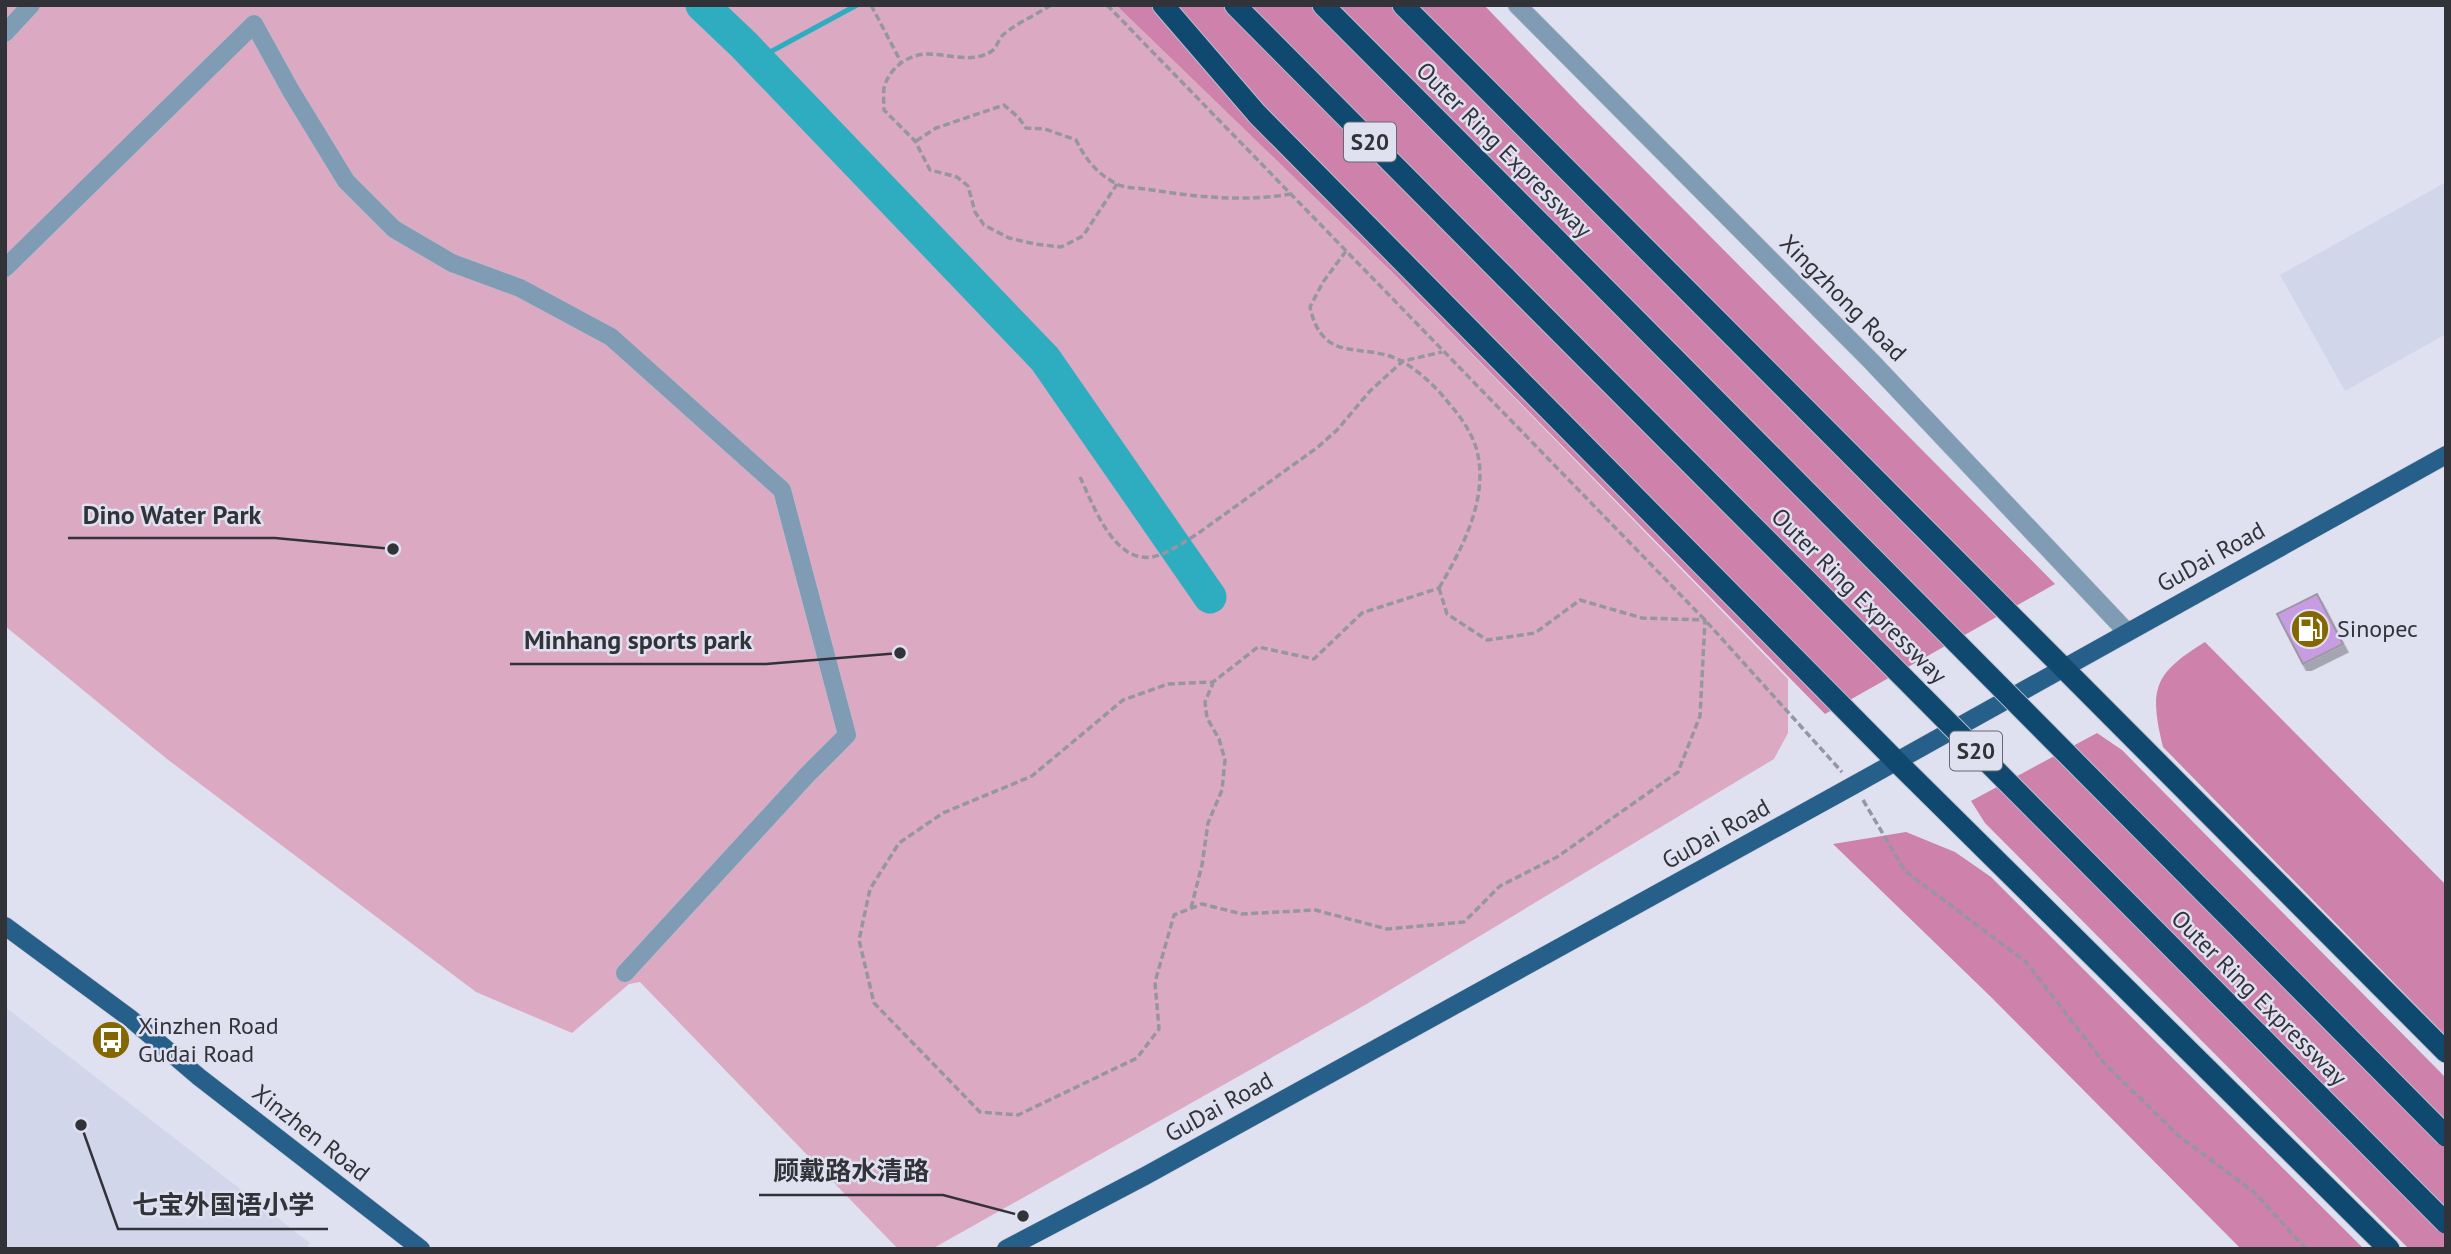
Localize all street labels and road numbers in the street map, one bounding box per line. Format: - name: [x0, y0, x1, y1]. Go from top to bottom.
- street label: Outer Ring Expressway: [1410, 55, 1599, 244]
- road number: S20: [1344, 122, 1396, 162]
- street label: Xingzhong Road: [1773, 228, 1913, 368]
- street label: Outer Ring Expressway: [1765, 501, 1954, 690]
- street label: GuDai Road: [2151, 514, 2270, 599]
- road number: S20: [1950, 732, 2002, 771]
- street label: GuDai Road: [1656, 791, 1775, 876]
- street label: Outer Ring Expressway: [2165, 903, 2354, 1092]
- street label: GuDai Road: [1159, 1064, 1278, 1149]
- street label: Xinzhen Road: [246, 1077, 376, 1188]

